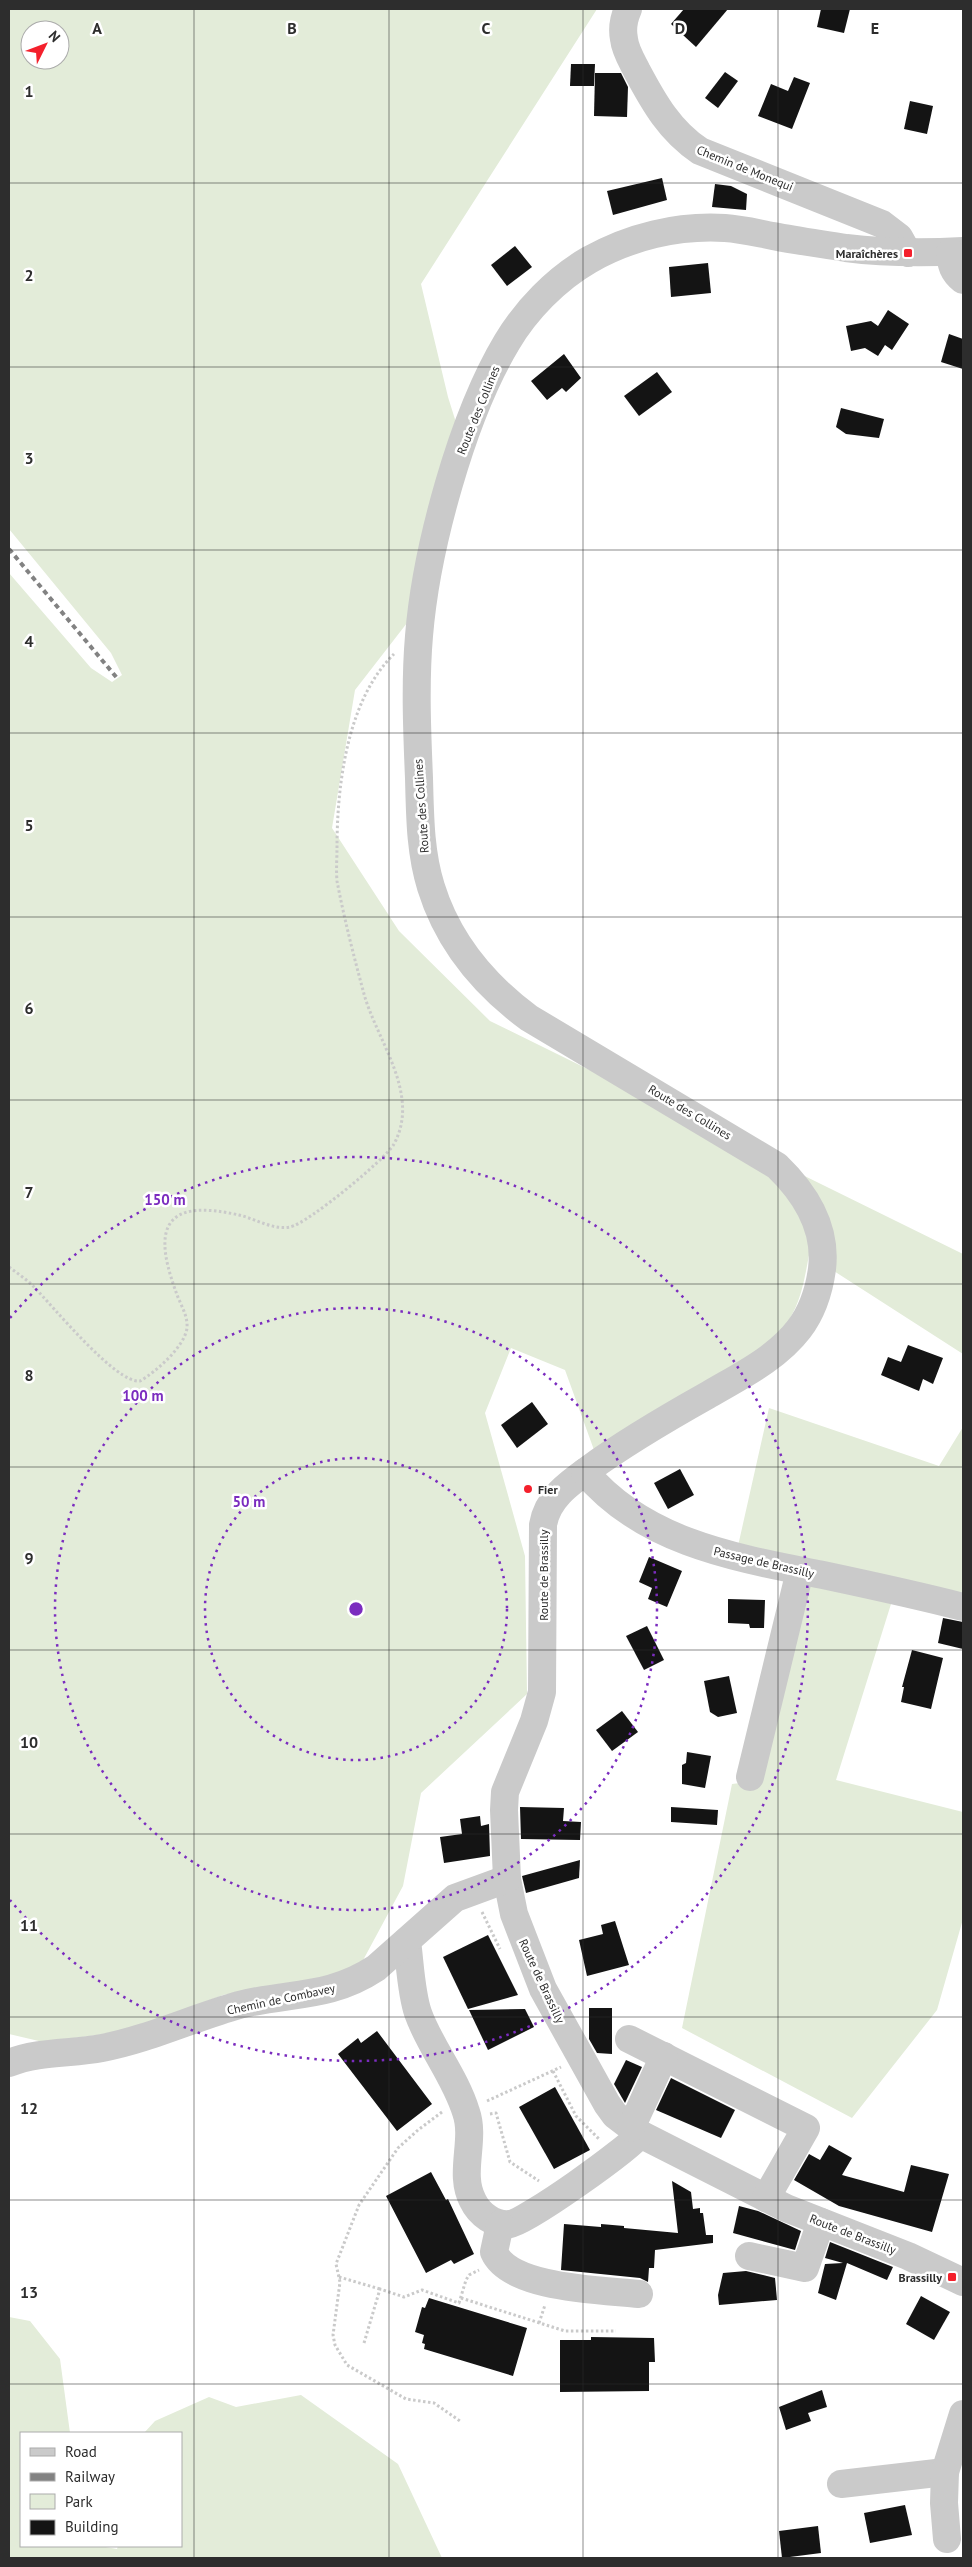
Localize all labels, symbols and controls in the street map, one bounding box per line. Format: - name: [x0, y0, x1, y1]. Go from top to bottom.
- text: A: [92, 18, 102, 38]
- text: B: [287, 18, 297, 38]
- text: C: [482, 18, 491, 38]
- text: D: [675, 18, 685, 38]
- text: E: [871, 18, 879, 38]
- north arrow: [20, 20, 70, 70]
- text: N: [45, 27, 64, 46]
- text: 1: [24, 81, 34, 101]
- street label: Chemin de Monequi: [695, 142, 795, 194]
- place label: Maraîchères: [836, 246, 898, 261]
- marker: Maraîchères: [902, 247, 914, 259]
- text: 2: [24, 265, 34, 285]
- street label: Route des Collines: [453, 363, 503, 457]
- text: 3: [24, 448, 34, 468]
- text: 4: [24, 631, 34, 651]
- street label: Route des Collines: [410, 758, 432, 854]
- text: 5: [24, 815, 34, 835]
- text: 6: [24, 998, 34, 1018]
- street label: Route des Collines: [646, 1081, 734, 1143]
- text: 7: [24, 1182, 34, 1202]
- text: 150 m: [144, 1190, 186, 1209]
- text: 8: [24, 1365, 34, 1385]
- text: 100 m: [122, 1386, 164, 1405]
- place label: Fier: [538, 1482, 558, 1497]
- marker: Fier: [522, 1483, 534, 1495]
- text: 50 m: [233, 1492, 265, 1511]
- street label: Route de Brassilly: [536, 1529, 551, 1621]
- street label: Passage de Brassilly: [712, 1543, 816, 1581]
- text: 9: [24, 1548, 34, 1568]
- centre of rings: [347, 1600, 365, 1618]
- text: 10: [20, 1732, 38, 1752]
- text: 11: [20, 1915, 38, 1935]
- street label: Route de Brassilly: [516, 1936, 568, 2026]
- street label: Chemin de Combavey: [226, 1980, 337, 2018]
- text: 12: [20, 2098, 38, 2118]
- street label: Route de Brassilly: [808, 2211, 899, 2258]
- place label: Brassilly: [899, 2270, 942, 2285]
- marker: Brassilly: [946, 2271, 958, 2283]
- text: 13: [20, 2282, 38, 2302]
- legend: [20, 2432, 182, 2547]
- text: Road: [65, 2442, 97, 2461]
- text: Railway: [65, 2467, 115, 2486]
- text: Park: [65, 2492, 93, 2511]
- text: Building: [65, 2517, 119, 2536]

